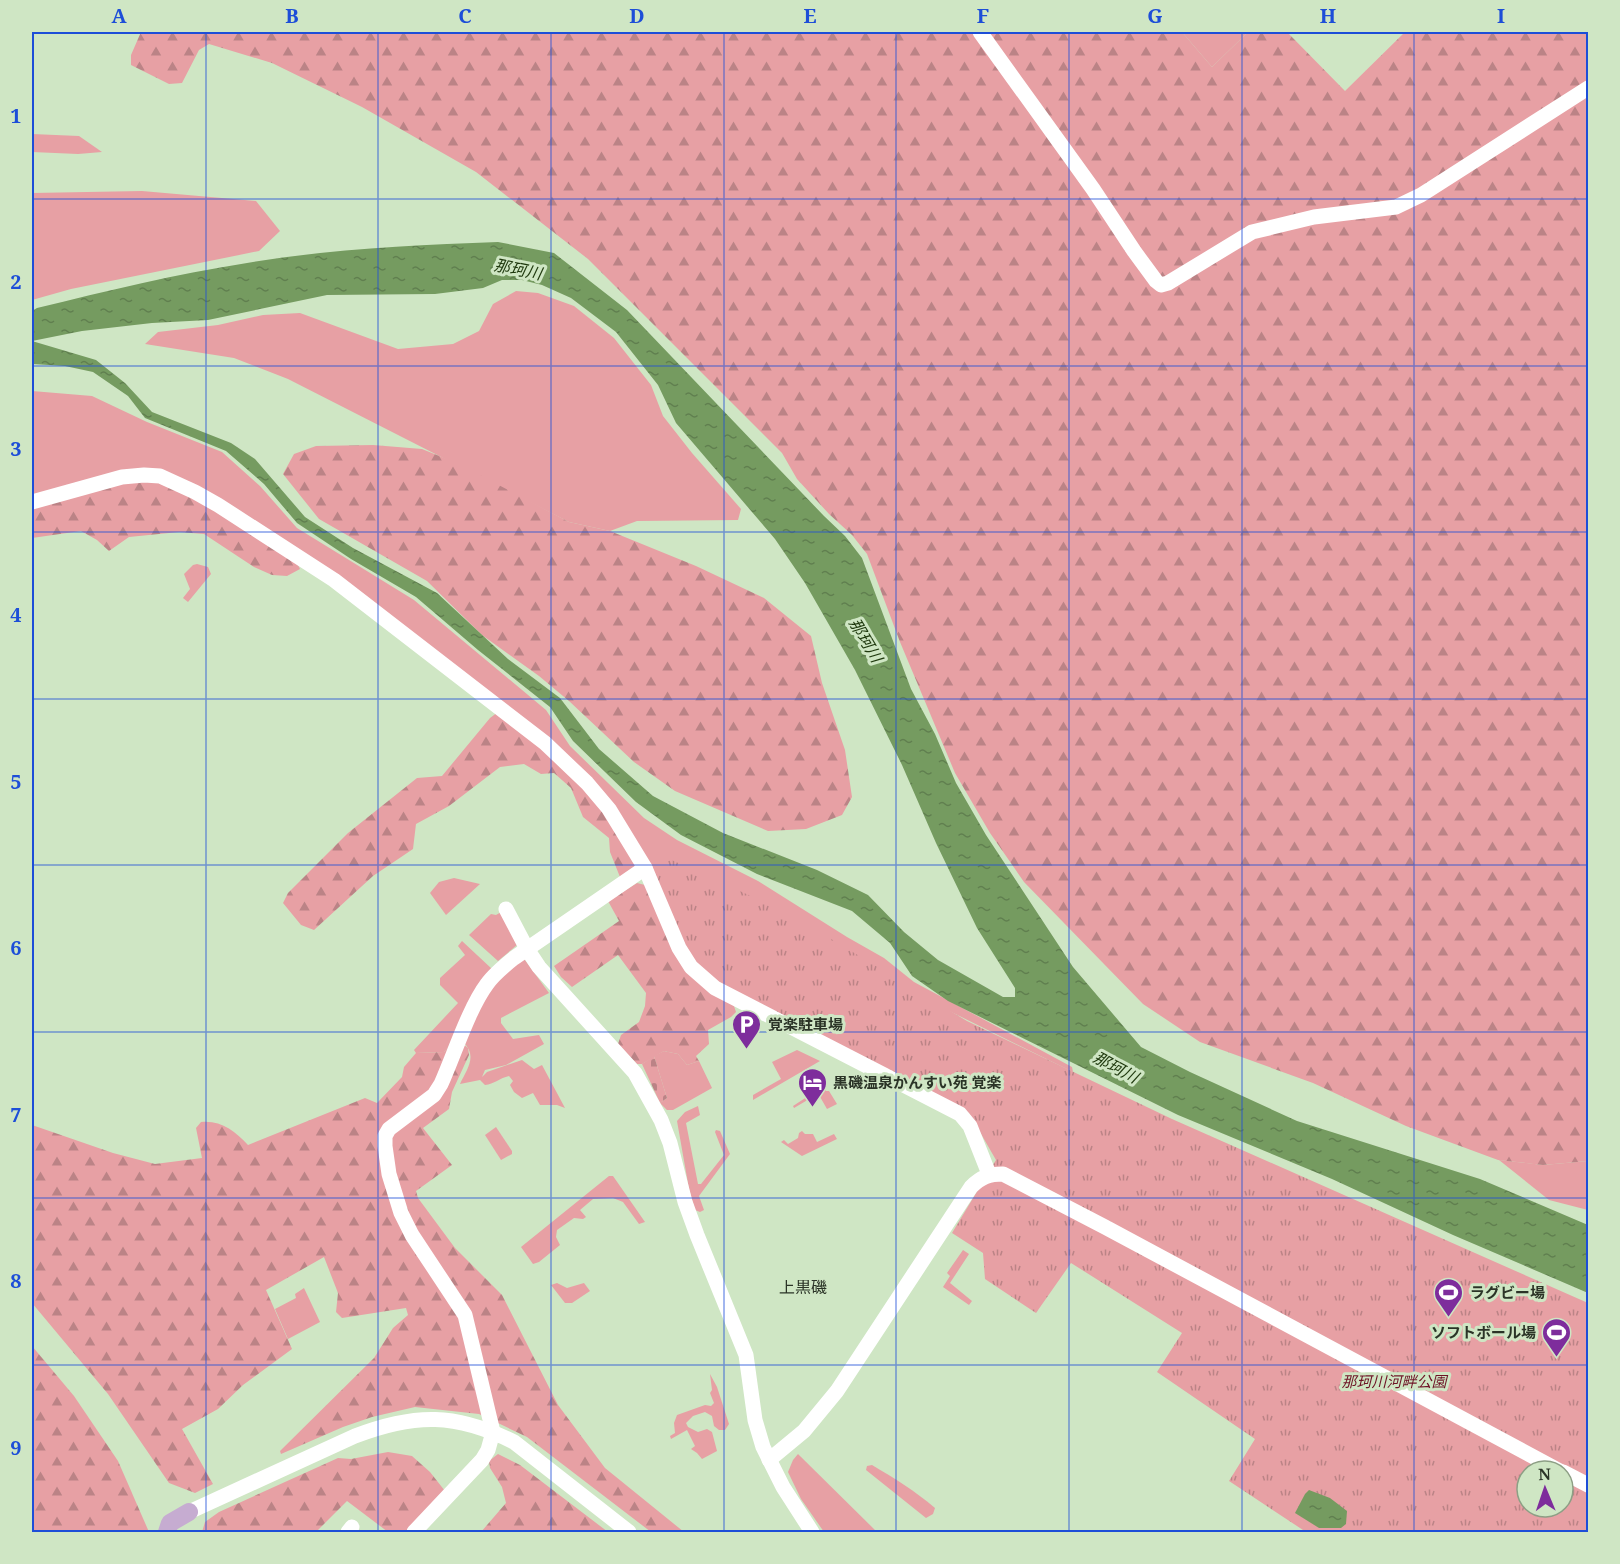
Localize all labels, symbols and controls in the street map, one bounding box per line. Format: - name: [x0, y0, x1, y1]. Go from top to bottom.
- text: A: [111, 2, 127, 29]
- text: B: [285, 2, 299, 29]
- text: C: [458, 2, 472, 29]
- text: D: [629, 2, 645, 29]
- text: E: [803, 2, 817, 29]
- text: F: [977, 2, 989, 29]
- text: G: [1147, 2, 1163, 29]
- text: H: [1320, 2, 1336, 29]
- text: I: [1497, 2, 1505, 29]
- text: 1: [10, 102, 22, 129]
- water label: 那珂川: [492, 254, 546, 285]
- text: 2: [10, 268, 22, 295]
- text: 3: [10, 435, 22, 462]
- text: 4: [10, 601, 22, 628]
- water label: 那珂川: [844, 614, 889, 668]
- text: 5: [10, 768, 22, 795]
- text: 6: [10, 934, 22, 961]
- parking icon: 覚楽駐車場: [731, 1008, 763, 1050]
- place label: 覚楽駐車場: [768, 1014, 843, 1034]
- water label: 那珂川: [1090, 1046, 1144, 1089]
- hotel icon: 黒磯温泉かんすい苑 覚楽: [796, 1066, 828, 1108]
- place label: 黒磯温泉かんすい苑 覚楽: [833, 1072, 1002, 1092]
- text: 7: [10, 1101, 22, 1128]
- text: 8: [10, 1267, 22, 1294]
- district label: 上黒磯: [779, 1276, 827, 1298]
- sports icon: ラグビー場: [1433, 1276, 1465, 1318]
- place label: ラグビー場: [1470, 1282, 1545, 1302]
- sports icon: ソフトボール場: [1541, 1316, 1573, 1358]
- place label: ソフトボール場: [1431, 1322, 1536, 1342]
- park label: 那珂川河畔公園: [1341, 1371, 1448, 1391]
- text: 9: [10, 1434, 22, 1461]
- north arrow: [1515, 1459, 1575, 1519]
- text: N: [1538, 1463, 1552, 1485]

